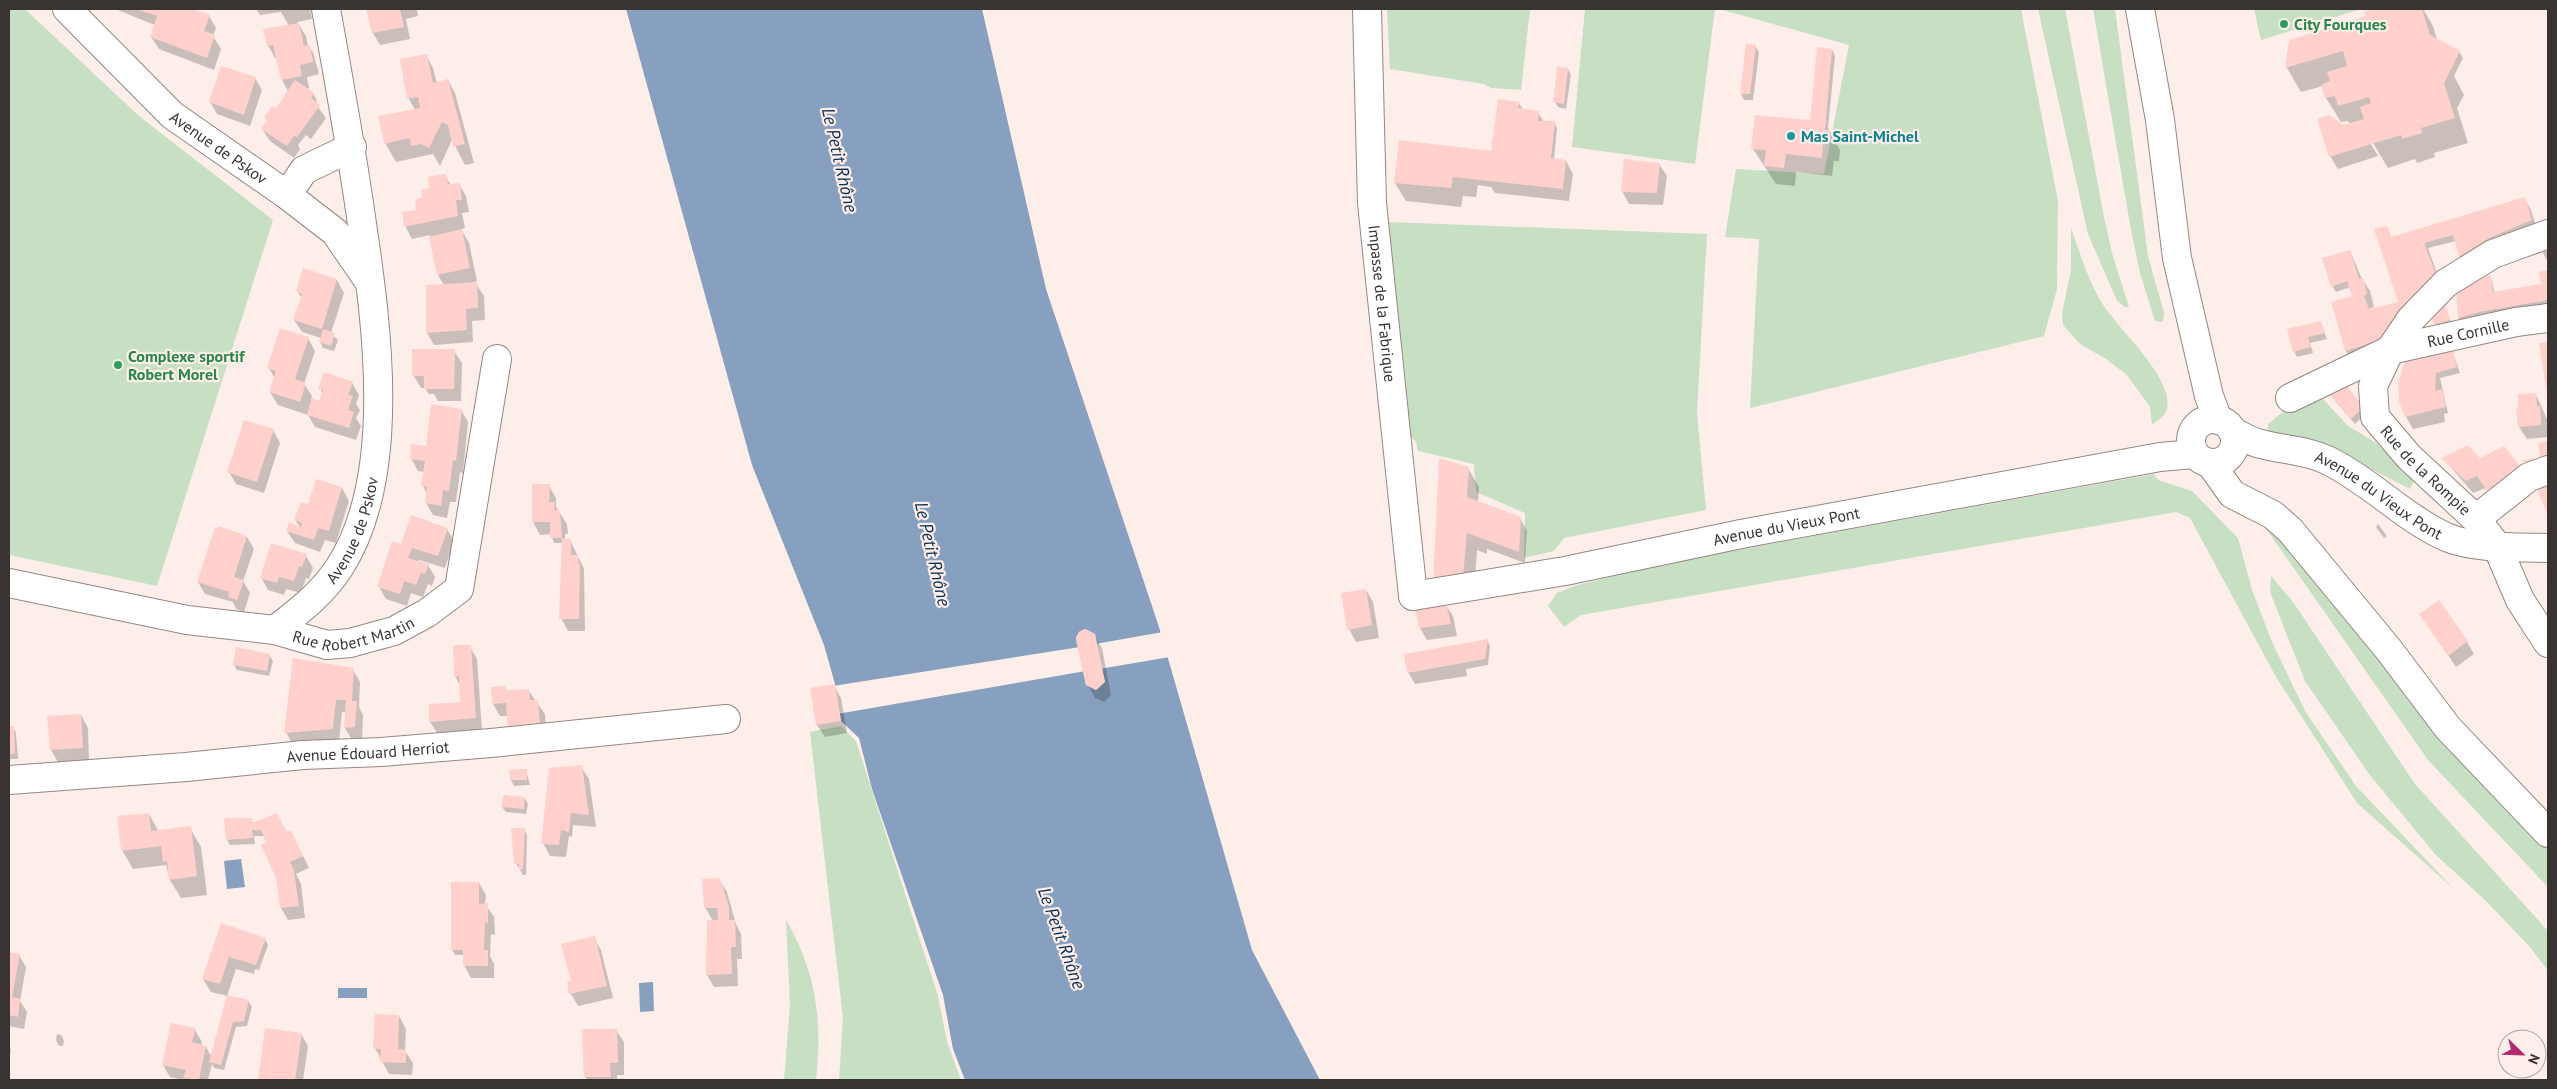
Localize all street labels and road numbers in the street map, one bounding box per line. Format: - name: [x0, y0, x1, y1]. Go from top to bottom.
- street label: Avenue de Pskov: [166, 107, 271, 188]
- street label: Impasse de la Fabrique: [1364, 224, 1401, 383]
- street label: Rue Cornille: [2425, 314, 2511, 351]
- street label: Rue de la Rompie: [2376, 421, 2475, 519]
- street label: Avenue du Vieux Pont: [2312, 446, 2446, 544]
- street label: Avenue de Pskov: [321, 475, 382, 588]
- street label: Avenue du Vieux Pont: [1711, 502, 1862, 550]
- street label: Rue Robert Martin: [291, 612, 418, 656]
- street label: Avenue Édouard Herriot: [285, 736, 451, 767]

